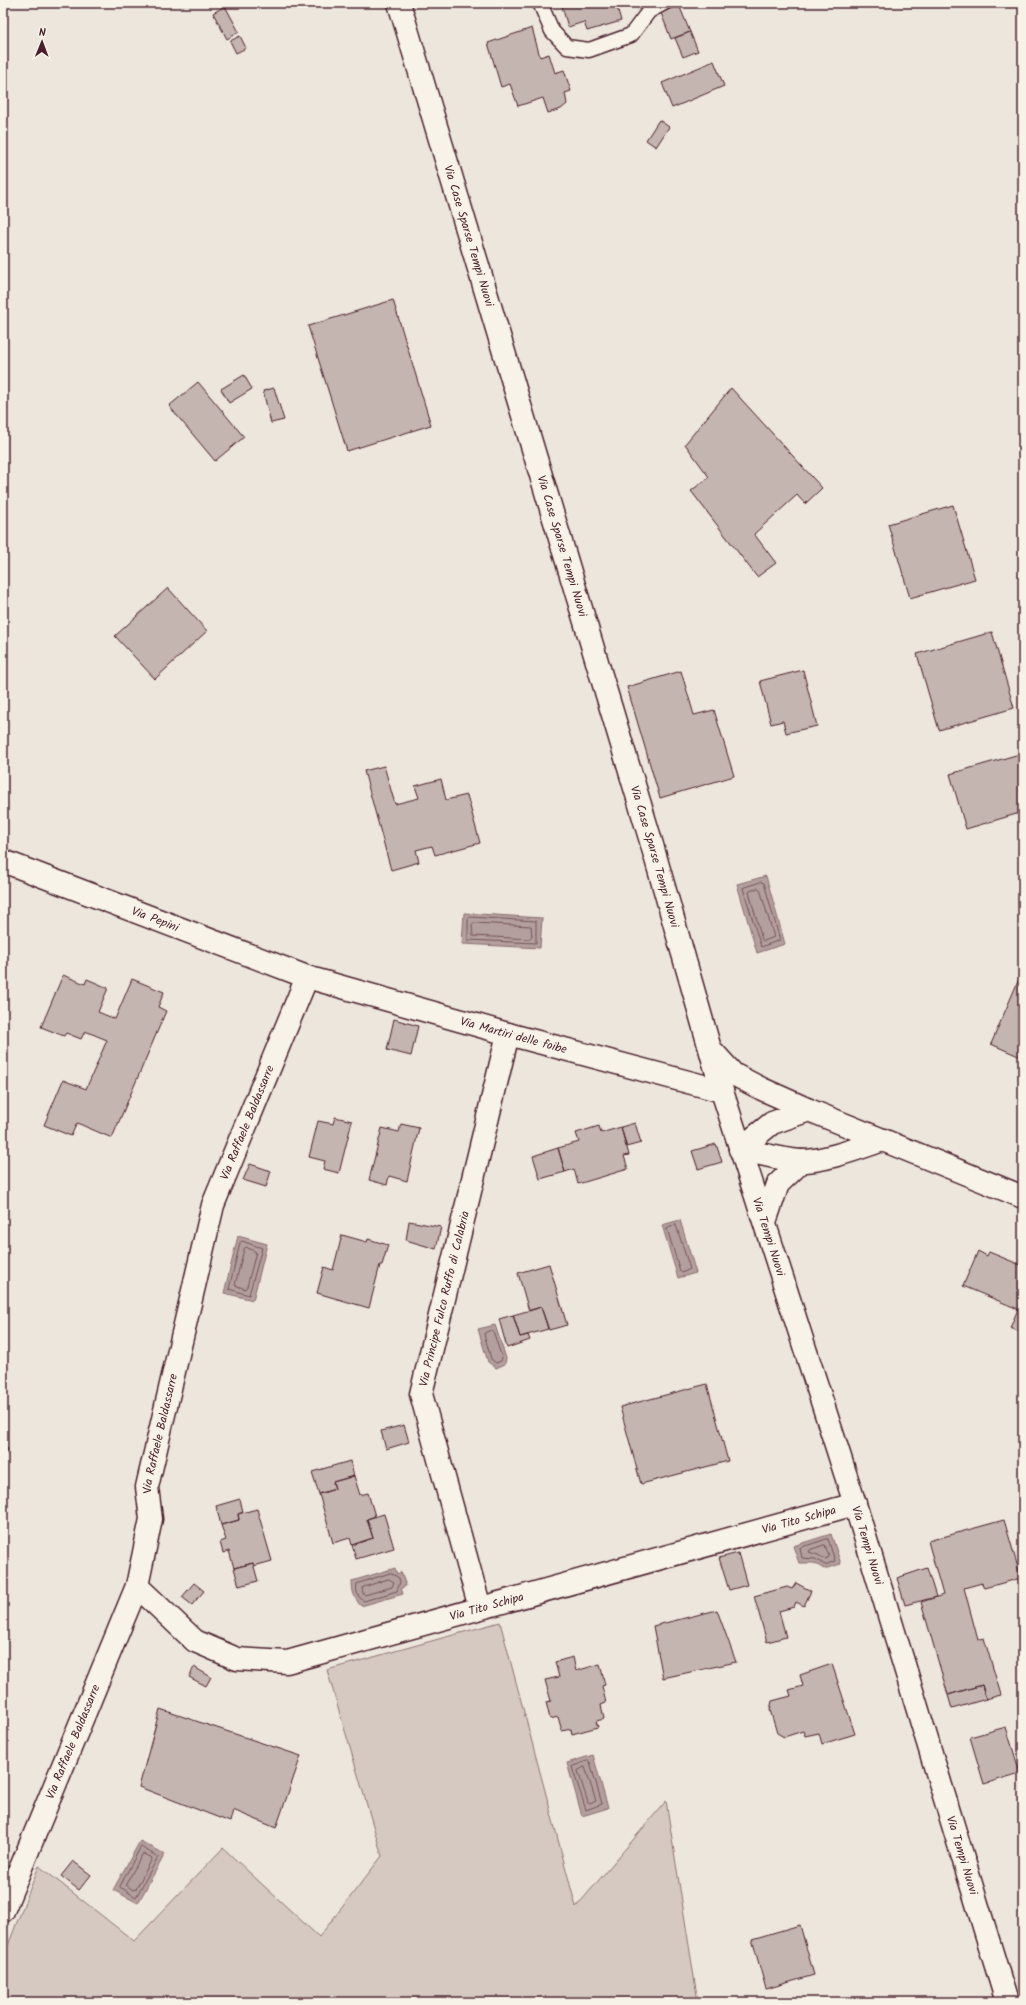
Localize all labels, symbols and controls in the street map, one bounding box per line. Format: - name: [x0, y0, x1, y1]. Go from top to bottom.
- north arrow: [22, 22, 62, 62]
- text: N: [39, 24, 46, 42]
- street label: Via Case Sparse Tempi Nuovi: [438, 163, 499, 310]
- street label: Via Case Sparse Tempi Nuovi: [531, 473, 592, 620]
- street label: Via Case Sparse Tempi Nuovi: [625, 783, 684, 931]
- street label: Via Pepini: [129, 902, 183, 938]
- street label: Via Martiri delle foibe: [458, 1012, 570, 1059]
- street label: Via Raffaele Baldassarre: [215, 1062, 280, 1183]
- street label: Via Tempi Nuovi: [747, 1195, 790, 1280]
- street label: Via Principe Fulco Ruffo di Calabria: [414, 1209, 475, 1389]
- street label: Via Raffaele Baldassarre: [138, 1371, 183, 1495]
- street label: Via Tito Schipa: [760, 1501, 839, 1539]
- street label: Via Tempi Nuovi: [846, 1504, 888, 1588]
- street label: Via Tito Schipa: [448, 1587, 526, 1626]
- street label: Via Raffaele Baldassarre: [41, 1681, 106, 1802]
- street label: Via Tempi Nuovi: [941, 1813, 983, 1898]

